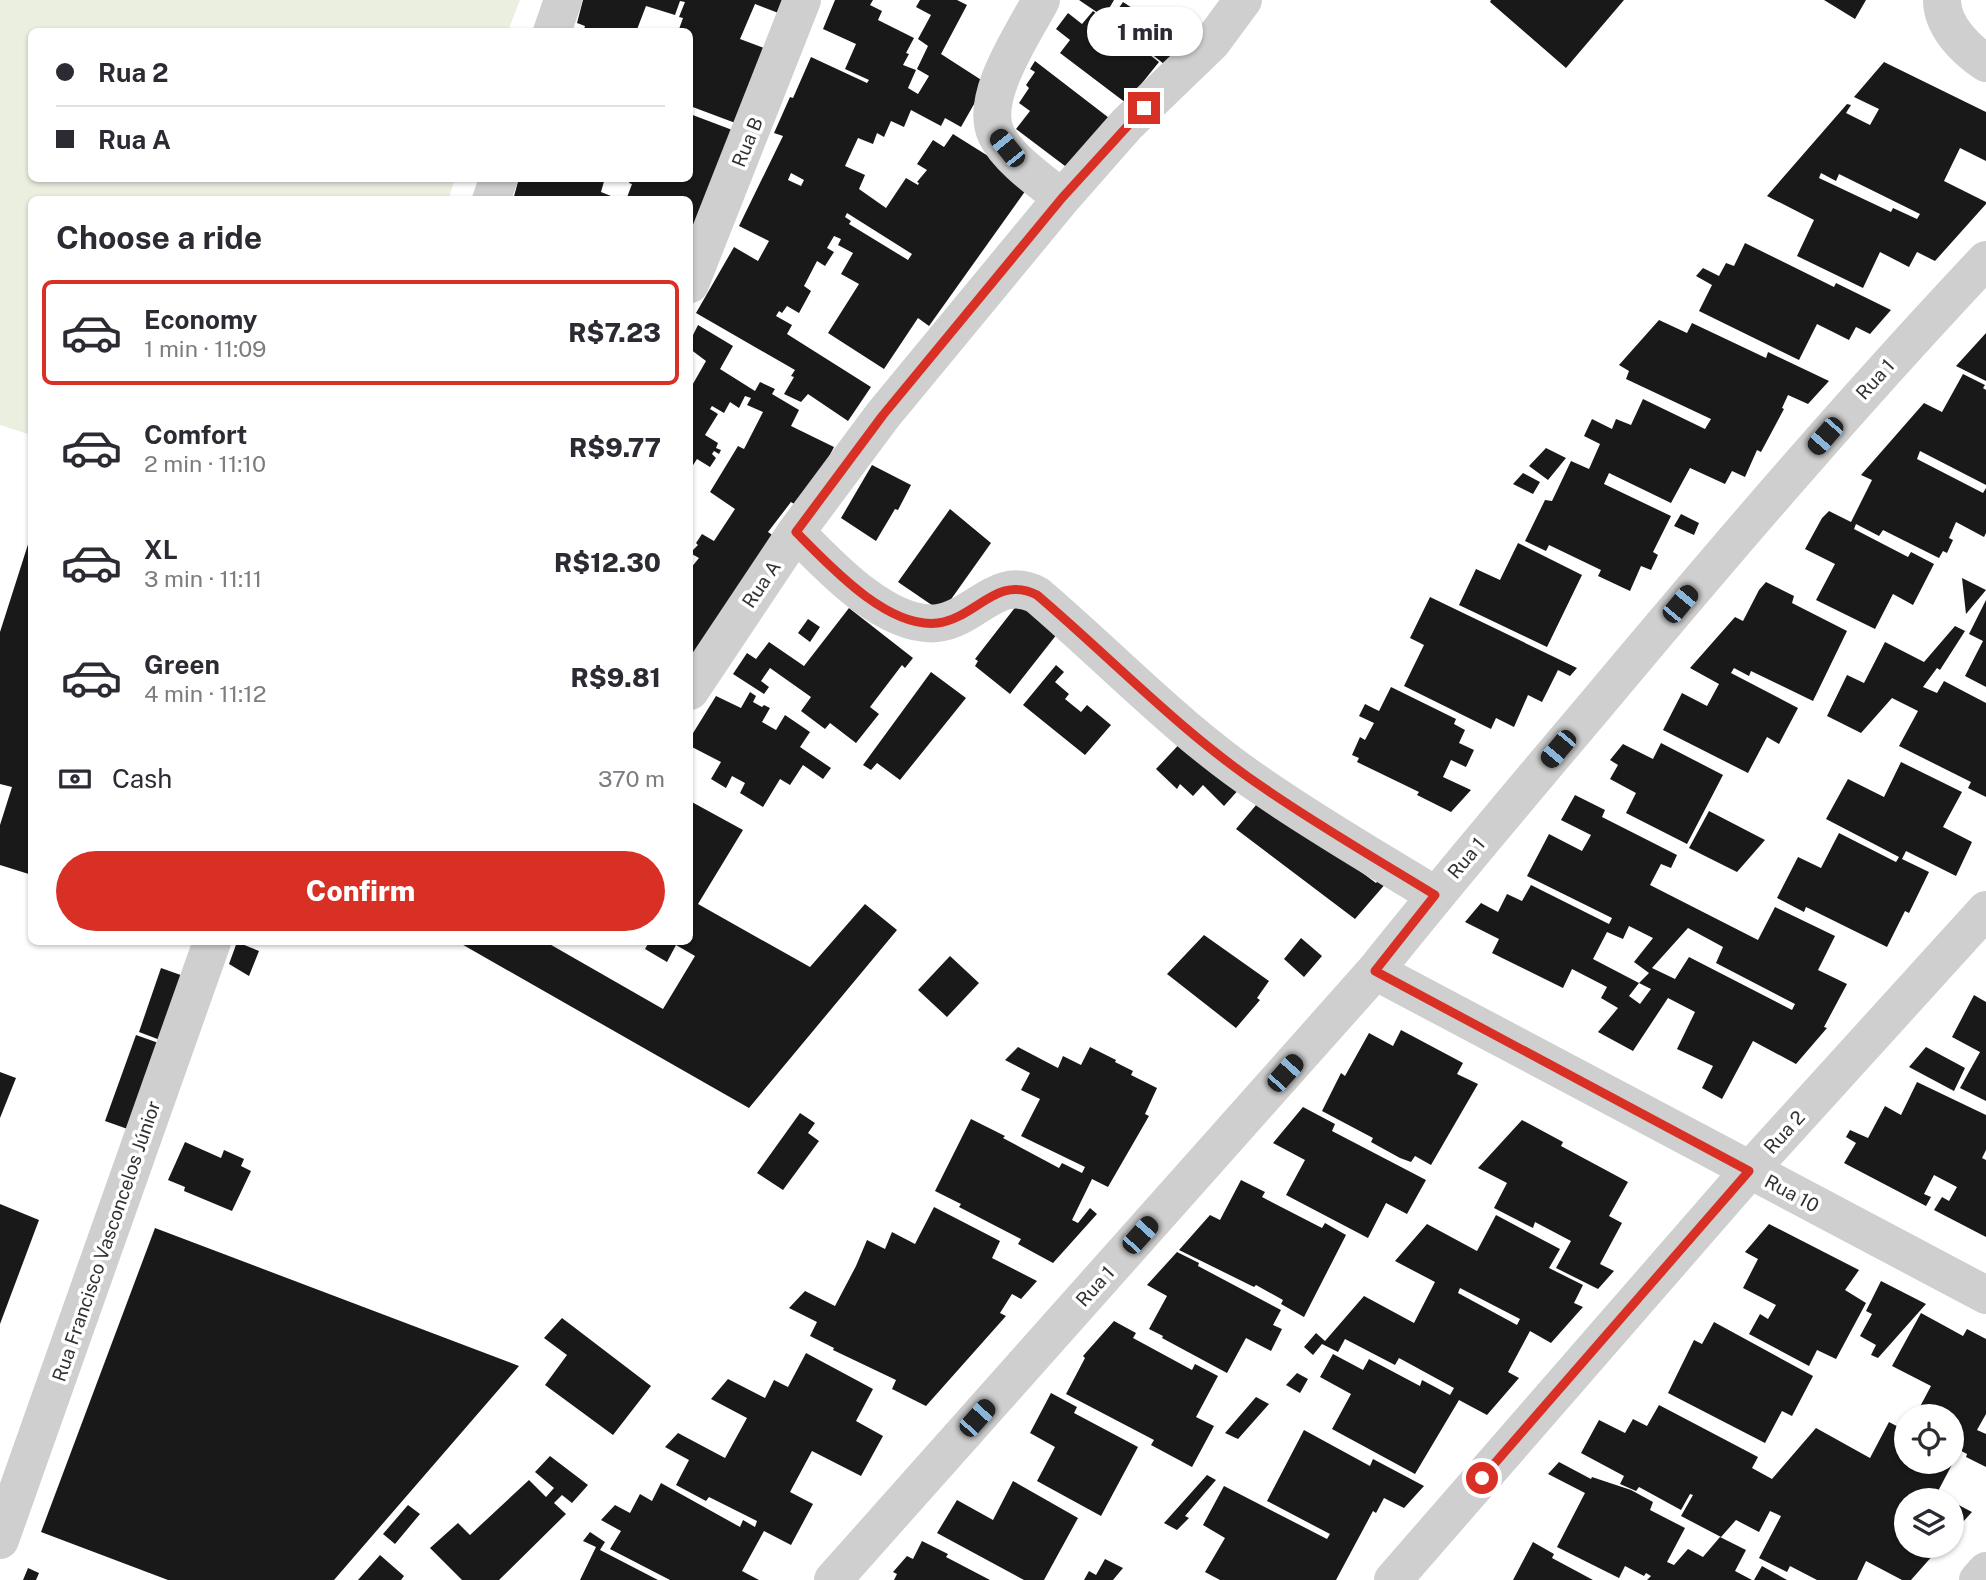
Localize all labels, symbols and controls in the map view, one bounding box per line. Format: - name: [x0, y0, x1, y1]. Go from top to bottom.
- callout: 1 min: [1086, 7, 1202, 56]
- text: 1 min: [1117, 18, 1173, 45]
- text: Rua 2: [98, 57, 169, 88]
- route end: [1128, 92, 1160, 124]
- street label: Rua B: [727, 114, 767, 170]
- text: Rua A: [98, 124, 171, 155]
- car: [986, 125, 1029, 171]
- text: Choose a ride: [56, 219, 262, 256]
- icon: car: [60, 301, 123, 364]
- text: Economy: [144, 304, 257, 335]
- text: R$7.23: [568, 317, 661, 348]
- text: 1 min · 11:09: [144, 335, 266, 362]
- street label: Rua 1: [1851, 354, 1899, 404]
- car: [1804, 413, 1847, 459]
- icon: car: [60, 416, 123, 479]
- text: Comfort: [144, 419, 247, 450]
- text: R$9.77: [569, 432, 661, 463]
- text: 2 min · 11:10: [144, 450, 266, 477]
- icon: car: [60, 531, 123, 594]
- text: XL: [144, 534, 178, 565]
- text: R$12.30: [554, 547, 661, 578]
- street label: Rua A: [737, 556, 785, 612]
- text: 3 min · 11:11: [144, 565, 262, 592]
- car: [1659, 581, 1702, 627]
- icon: car: [60, 646, 123, 709]
- text: Green: [144, 649, 220, 680]
- text: R$9.81: [571, 662, 661, 693]
- text: 4 min · 11:12: [144, 680, 266, 707]
- car: [1537, 726, 1580, 772]
- icon: cash: [56, 760, 94, 798]
- text: Cash: [112, 763, 172, 794]
- text: 370 m: [598, 765, 665, 792]
- street label: Rua 1: [1443, 833, 1489, 883]
- button: Confirm: [56, 851, 665, 931]
- car: [1264, 1050, 1307, 1096]
- street label: Rua Francisco Vasconcelos Júnior: [47, 1098, 165, 1384]
- street label: Rua 2: [1759, 1106, 1809, 1158]
- street label: Rua 10: [1761, 1170, 1823, 1216]
- car: [1119, 1212, 1162, 1258]
- street label: Rua 1: [1071, 1261, 1119, 1311]
- car: [956, 1395, 999, 1441]
- map controls: [1894, 1404, 1964, 1558]
- button: locate: [1894, 1404, 1964, 1474]
- route start: [1466, 1462, 1498, 1494]
- button: layers: [1894, 1488, 1964, 1558]

